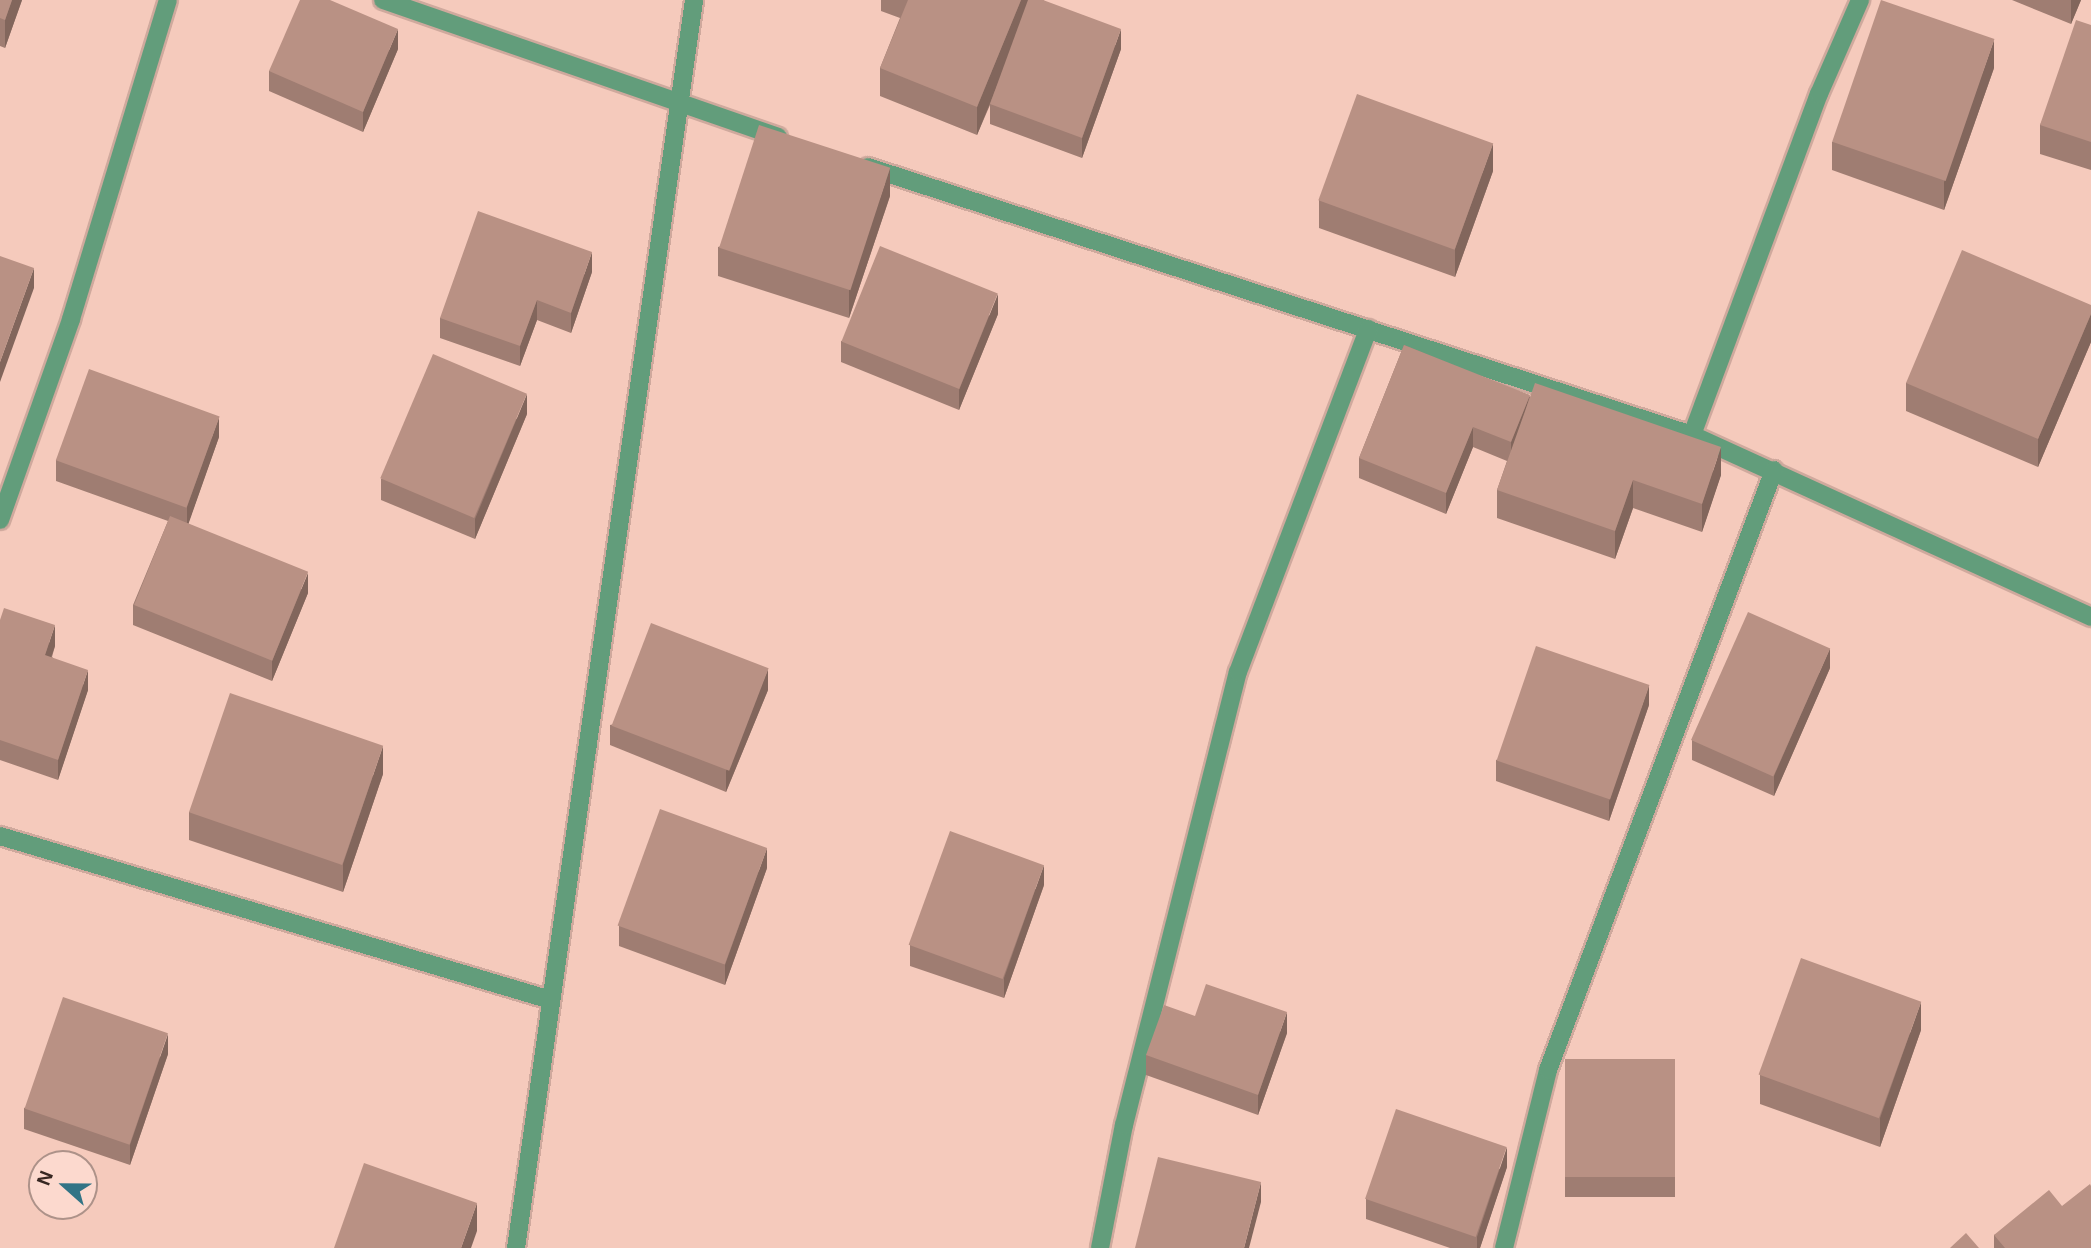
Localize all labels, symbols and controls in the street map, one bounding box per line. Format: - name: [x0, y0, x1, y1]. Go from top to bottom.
- north arrow: [28, 1150, 98, 1220]
- text: N: [33, 1168, 57, 1188]

